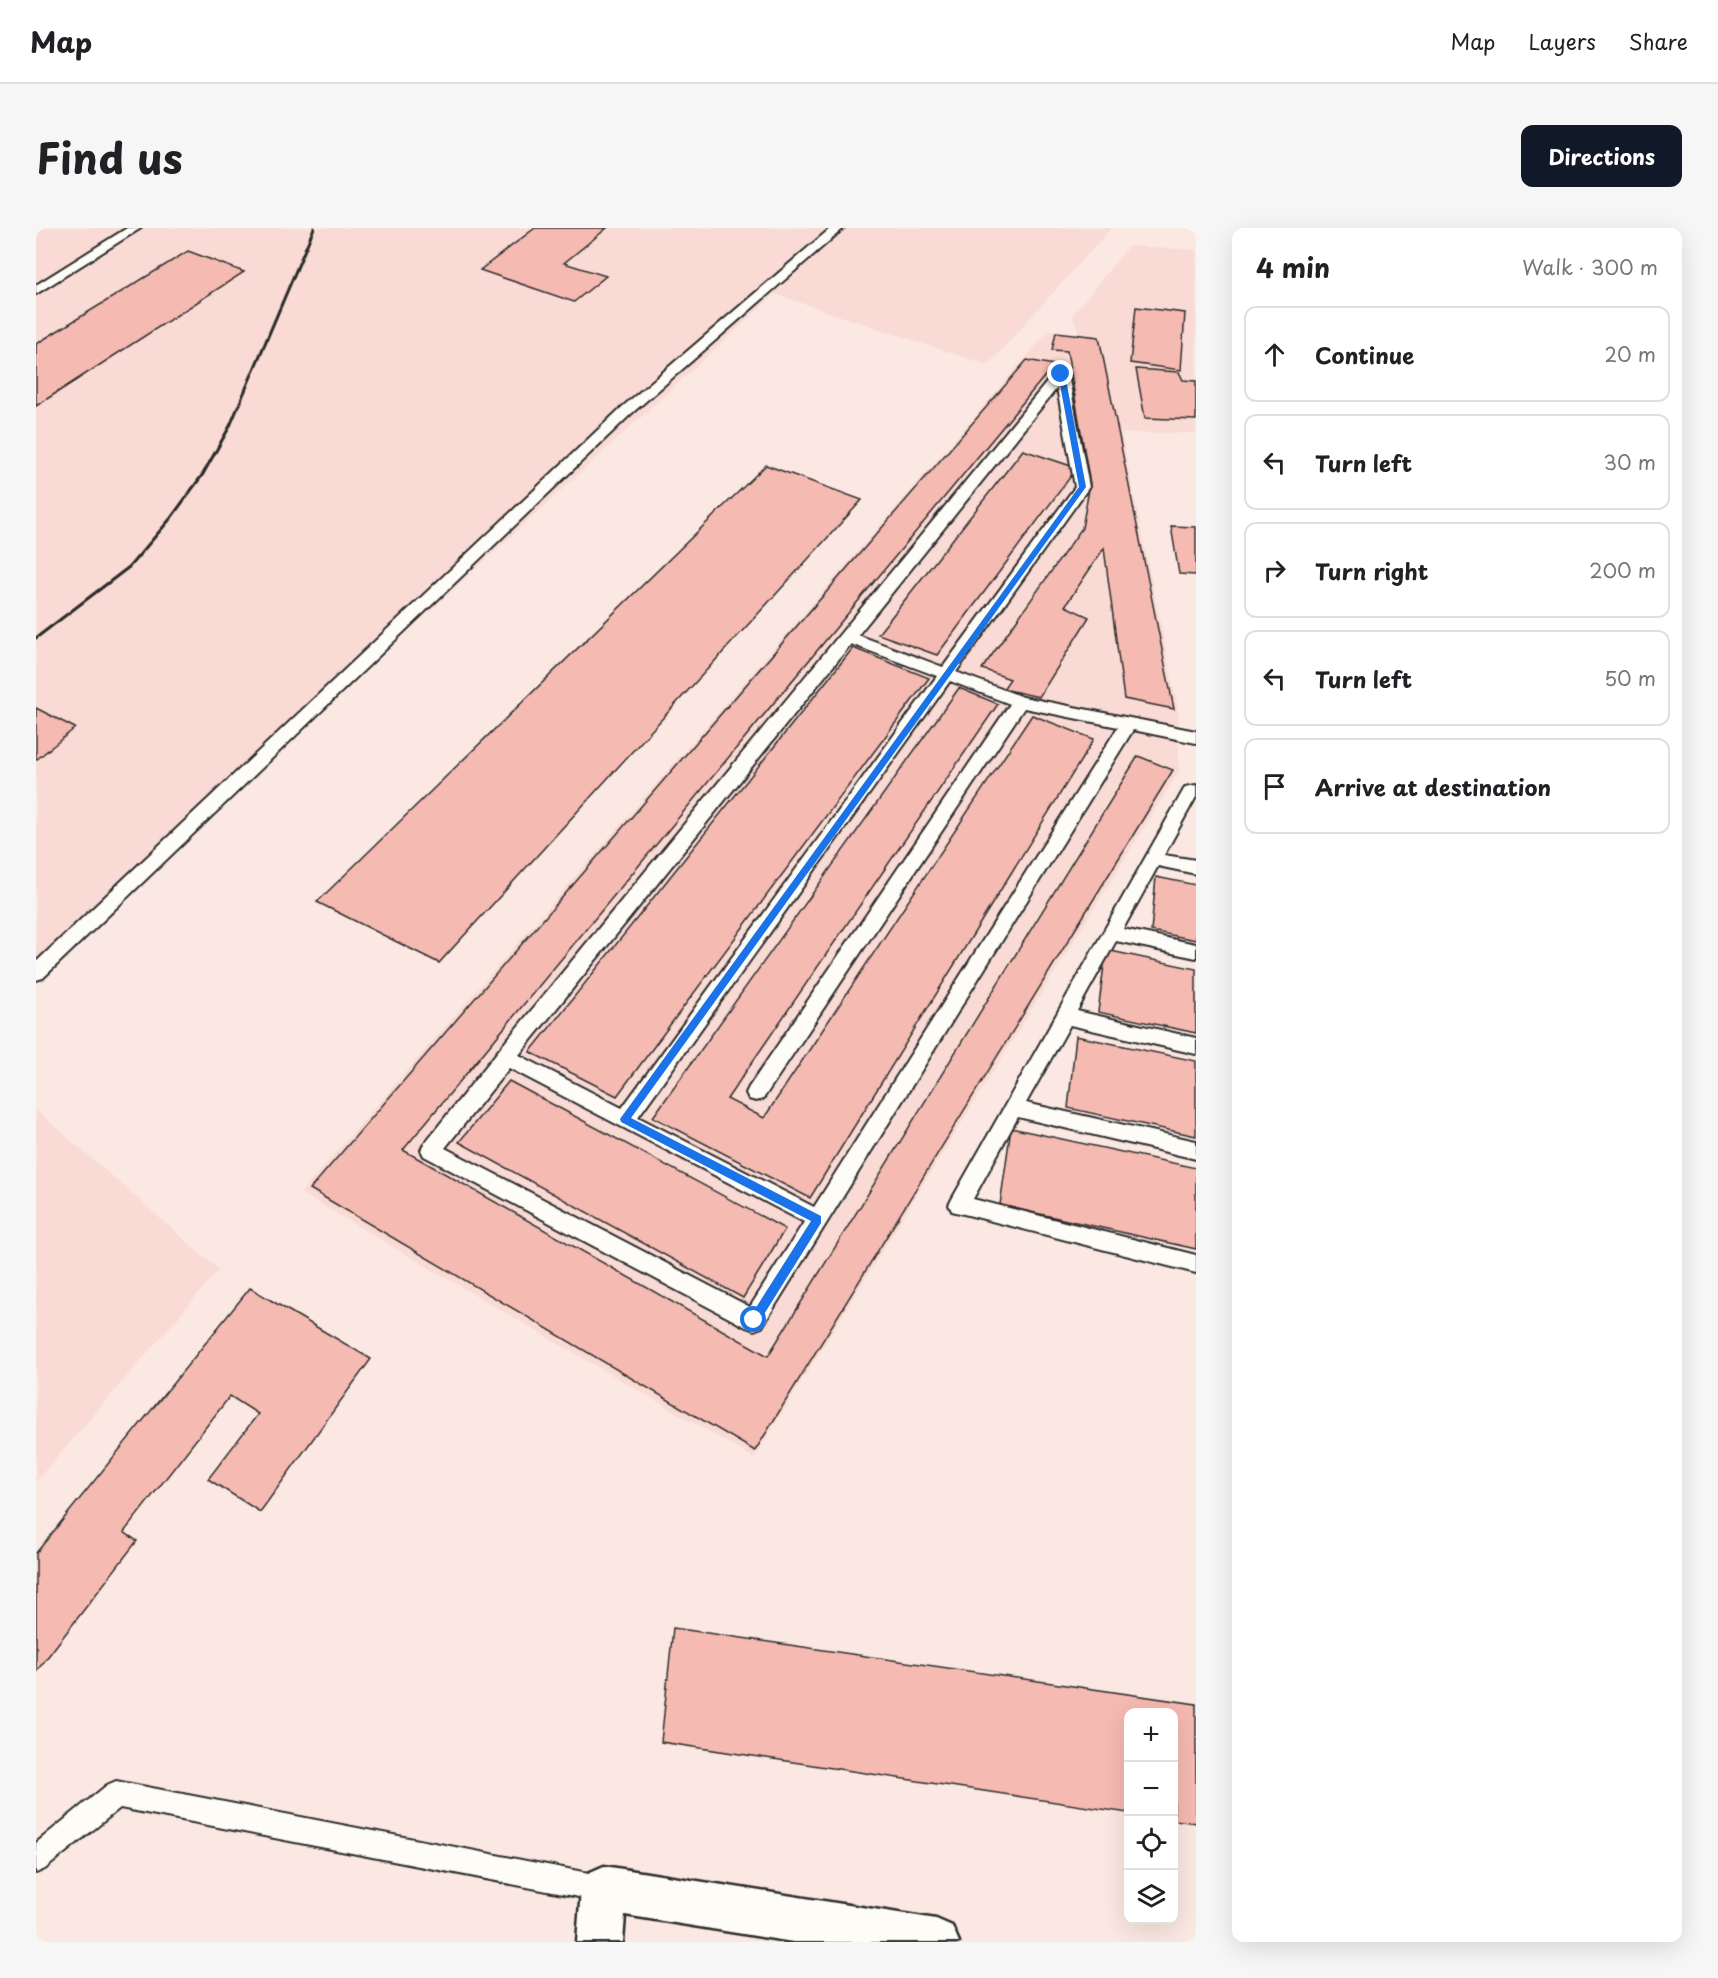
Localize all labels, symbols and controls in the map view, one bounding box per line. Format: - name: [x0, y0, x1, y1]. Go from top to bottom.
- text: Map: [30, 20, 92, 63]
- text: Map: [1451, 25, 1495, 57]
- text: Layers: [1528, 25, 1596, 57]
- text: Share: [1629, 25, 1688, 57]
- text: Find us: [36, 125, 183, 188]
- button: Directions: [1521, 125, 1682, 187]
- text: 4 min: [1256, 248, 1330, 287]
- text: Walk · 300 m: [1522, 252, 1658, 282]
- icon: ahead: [1258, 338, 1291, 371]
- text: Continue: [1315, 338, 1414, 371]
- text: 20 m: [1604, 339, 1656, 369]
- route end: [1047, 360, 1073, 386]
- icon: left: [1258, 446, 1291, 479]
- text: Turn left: [1315, 446, 1412, 479]
- text: 30 m: [1603, 447, 1656, 477]
- icon: right: [1258, 554, 1291, 587]
- text: Turn right: [1315, 554, 1428, 587]
- text: 200 m: [1589, 555, 1656, 585]
- icon: left: [1258, 662, 1291, 695]
- text: Turn left: [1315, 662, 1412, 695]
- text: 50 m: [1604, 663, 1656, 693]
- icon: arrive: [1258, 770, 1291, 803]
- text: Arrive at destination: [1315, 770, 1551, 803]
- route start: [740, 1306, 766, 1332]
- map controls: [1124, 1708, 1178, 1924]
- button: +: [1124, 1708, 1178, 1762]
- button: −: [1124, 1762, 1178, 1816]
- button: locate: [1124, 1816, 1178, 1870]
- button: layers: [1124, 1870, 1178, 1924]

